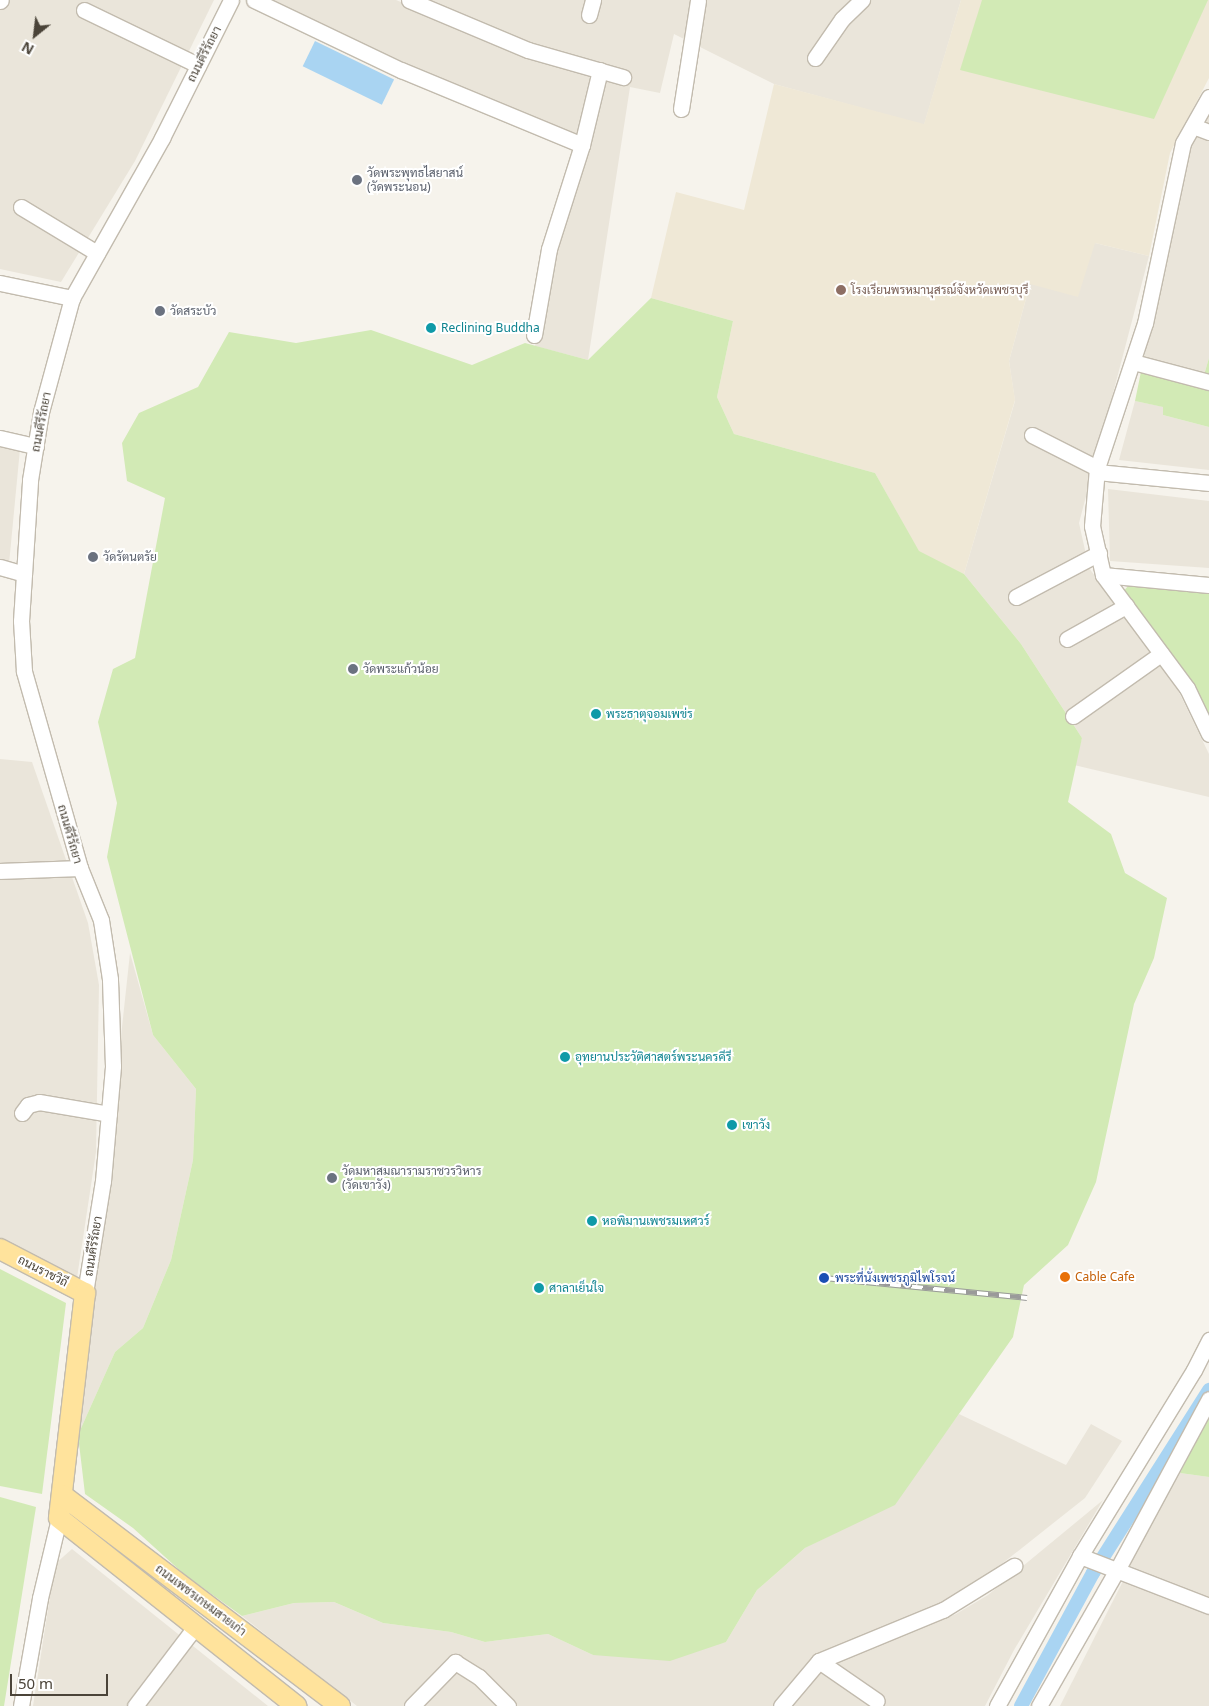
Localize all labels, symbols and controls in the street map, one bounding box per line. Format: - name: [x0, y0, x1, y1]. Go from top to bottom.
- north arrow: [10, 10, 60, 60]
- street label: ถนนคีรีรัถยา: [184, 24, 224, 84]
- text: N: [18, 37, 37, 60]
- place label: วัดพระพุทธไสยาสน์ (วัดพระนอน): [367, 166, 463, 194]
- marker: วัดพระพุทธไสยาสน์ (วัดพระนอน): [351, 174, 363, 186]
- place label: โรงเรียนพรหมานุสรณ์จังหวัดเพชรบุรี: [851, 283, 1028, 297]
- marker: โรงเรียนพรหมานุสรณ์จังหวัดเพชรบุรี: [835, 284, 847, 296]
- place label: วัดสระบัว: [170, 304, 216, 318]
- marker: วัดสระบัว: [154, 305, 166, 317]
- place label: Reclining Buddha: [441, 321, 540, 335]
- marker: Reclining Buddha: [425, 322, 437, 334]
- street label: ถนนคีรีรัถยา: [28, 391, 54, 453]
- place label: วัดรัตนตรัย: [103, 550, 157, 564]
- marker: วัดรัตนตรัย: [87, 551, 99, 563]
- place label: วัดพระแก้วน้อย: [363, 662, 439, 676]
- marker: วัดพระแก้วน้อย: [347, 663, 359, 675]
- place label: พระธาตุจอมเพข่ร: [606, 707, 693, 721]
- marker: พระธาตุจอมเพข่ร: [590, 708, 602, 720]
- street label: ถนนคีรีรัถยา: [55, 803, 85, 865]
- place label: อุทยานประวัติศาสตร์พระนครคีรี: [575, 1050, 731, 1064]
- marker: อุทยานประวัติศาสตร์พระนครคีรี: [559, 1051, 571, 1063]
- place label: เขาวัง: [742, 1118, 770, 1132]
- marker: เขาวัง: [726, 1119, 738, 1131]
- place label: วัดมหาสมณารามราชวรวิหาร (วัดเขาวัง): [342, 1164, 481, 1192]
- marker: วัดมหาสมณารามราชวรวิหาร (วัดเขาวัง): [326, 1172, 338, 1184]
- place label: หอพิมานเพชรมเหศวร์: [602, 1214, 709, 1228]
- street label: ถนนคีรีรัถยา: [81, 1215, 105, 1277]
- marker: หอพิมานเพชรมเหศวร์: [586, 1215, 598, 1227]
- street label: ถนนราชวิถี: [16, 1252, 70, 1290]
- place label: Cable Cafe: [1075, 1270, 1135, 1284]
- marker: พระที่นั่งเพชรภูมิไพโรจน์: [817, 1271, 831, 1285]
- place label: พระที่นั่งเพชรภูมิไพโรจน์: [835, 1271, 955, 1285]
- marker: Cable Cafe: [1059, 1271, 1071, 1283]
- place label: ศาลาเย็นใจ: [549, 1281, 604, 1295]
- marker: ศาลาเย็นใจ: [533, 1282, 545, 1294]
- street label: ถนนเพชรเกษมสายเก่า: [153, 1561, 249, 1639]
- scale bar: [12, 1664, 110, 1696]
- text: 50 m: [18, 1673, 53, 1693]

